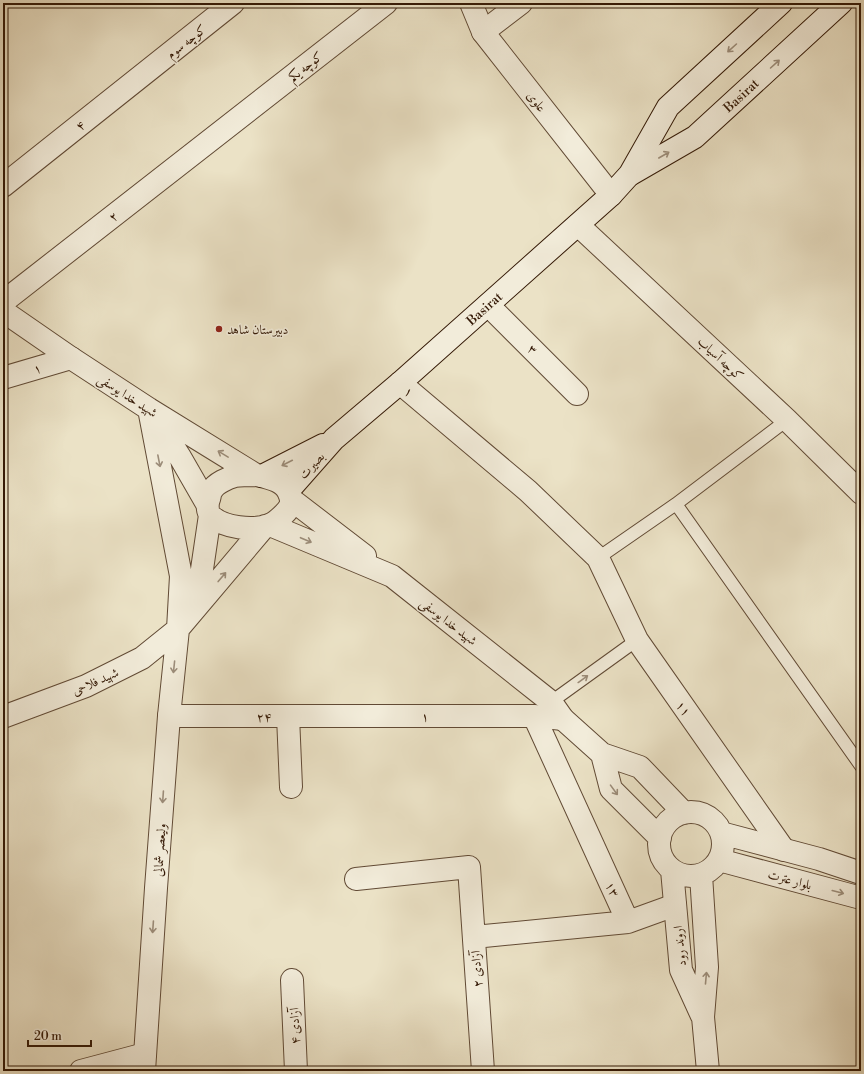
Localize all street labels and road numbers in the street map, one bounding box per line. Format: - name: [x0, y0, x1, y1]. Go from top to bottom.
- street label: کوچه سوم: [163, 21, 212, 65]
- street label: کوچه یکم: [285, 48, 329, 89]
- street label: Basirat: [720, 75, 763, 117]
- street label: علوی: [523, 88, 549, 115]
- street label: ۴: [73, 117, 89, 134]
- street label: ۲: [106, 208, 122, 225]
- street label: Basirat: [463, 289, 506, 330]
- street label: کوچه آسیاب: [694, 333, 747, 384]
- street label: ۳: [524, 341, 541, 358]
- street label: ۱: [31, 360, 43, 378]
- street label: شهید خدا یوسفی: [93, 371, 160, 423]
- street label: ۱: [400, 383, 416, 400]
- street label: بصیرت: [295, 449, 328, 483]
- street label: شهید خدا یوسفی: [415, 595, 480, 651]
- street label: شهید فلاحی: [70, 665, 121, 699]
- street label: ۱۱: [672, 698, 694, 719]
- street label: ۲۴: [256, 709, 272, 725]
- street label: ۱: [421, 709, 429, 725]
- street label: ولیعصر شمالی: [150, 823, 170, 877]
- street label: بلوار عترت: [766, 866, 813, 893]
- street label: ۱۳: [602, 879, 623, 900]
- street label: اروند رود: [670, 925, 690, 967]
- street label: آزادی ۲: [468, 949, 486, 988]
- street label: آزادی ۴: [286, 1006, 304, 1045]

